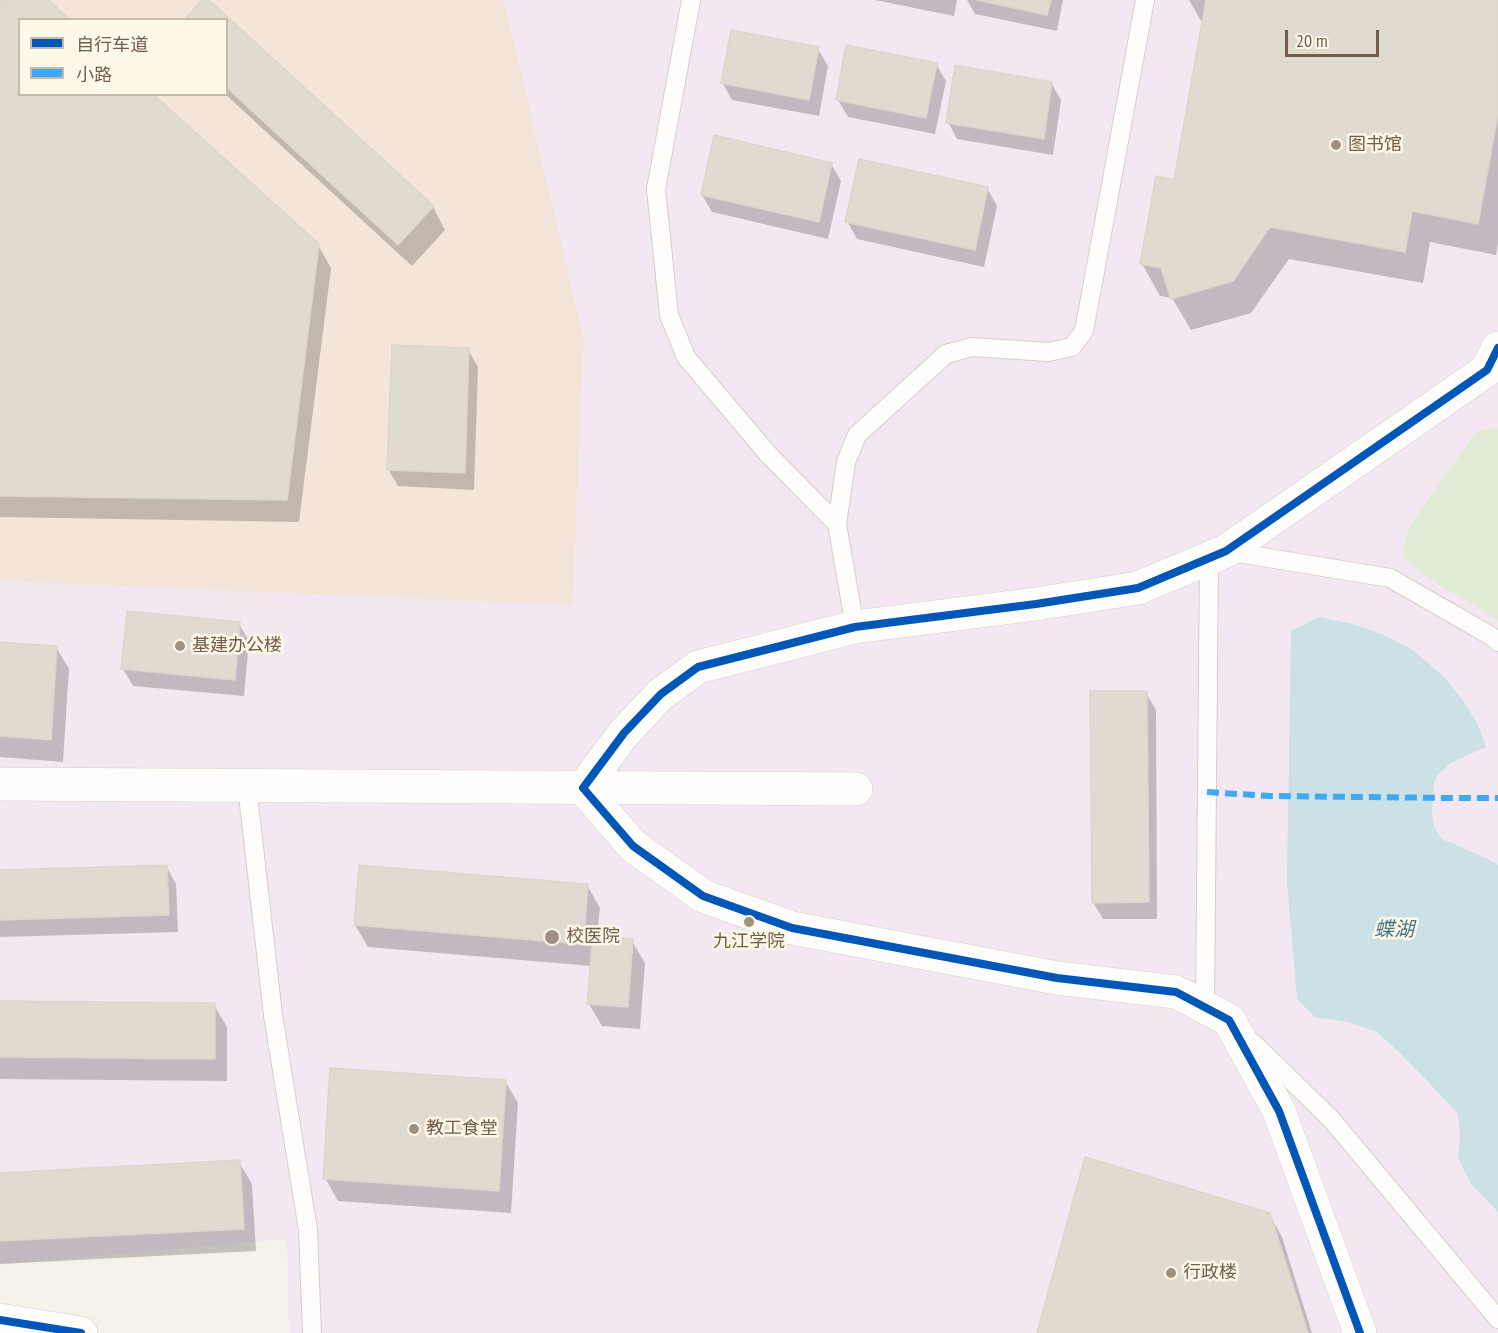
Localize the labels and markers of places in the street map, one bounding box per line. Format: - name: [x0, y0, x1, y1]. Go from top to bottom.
- place label: 图书馆: [1348, 134, 1402, 156]
- marker: 图书馆: [1329, 138, 1343, 152]
- place label: 基建办公楼: [192, 635, 282, 657]
- marker: 基建办公楼: [173, 639, 187, 653]
- marker: 九江学院: [742, 915, 756, 929]
- place label: 校医院: [566, 926, 620, 948]
- marker: 校医院: [543, 928, 561, 946]
- place label: 九江学院: [713, 931, 785, 953]
- place label: 教工食堂: [426, 1118, 498, 1140]
- marker: 教工食堂: [407, 1122, 421, 1136]
- place label: 行政楼: [1183, 1262, 1237, 1284]
- marker: 行政楼: [1164, 1266, 1178, 1280]

